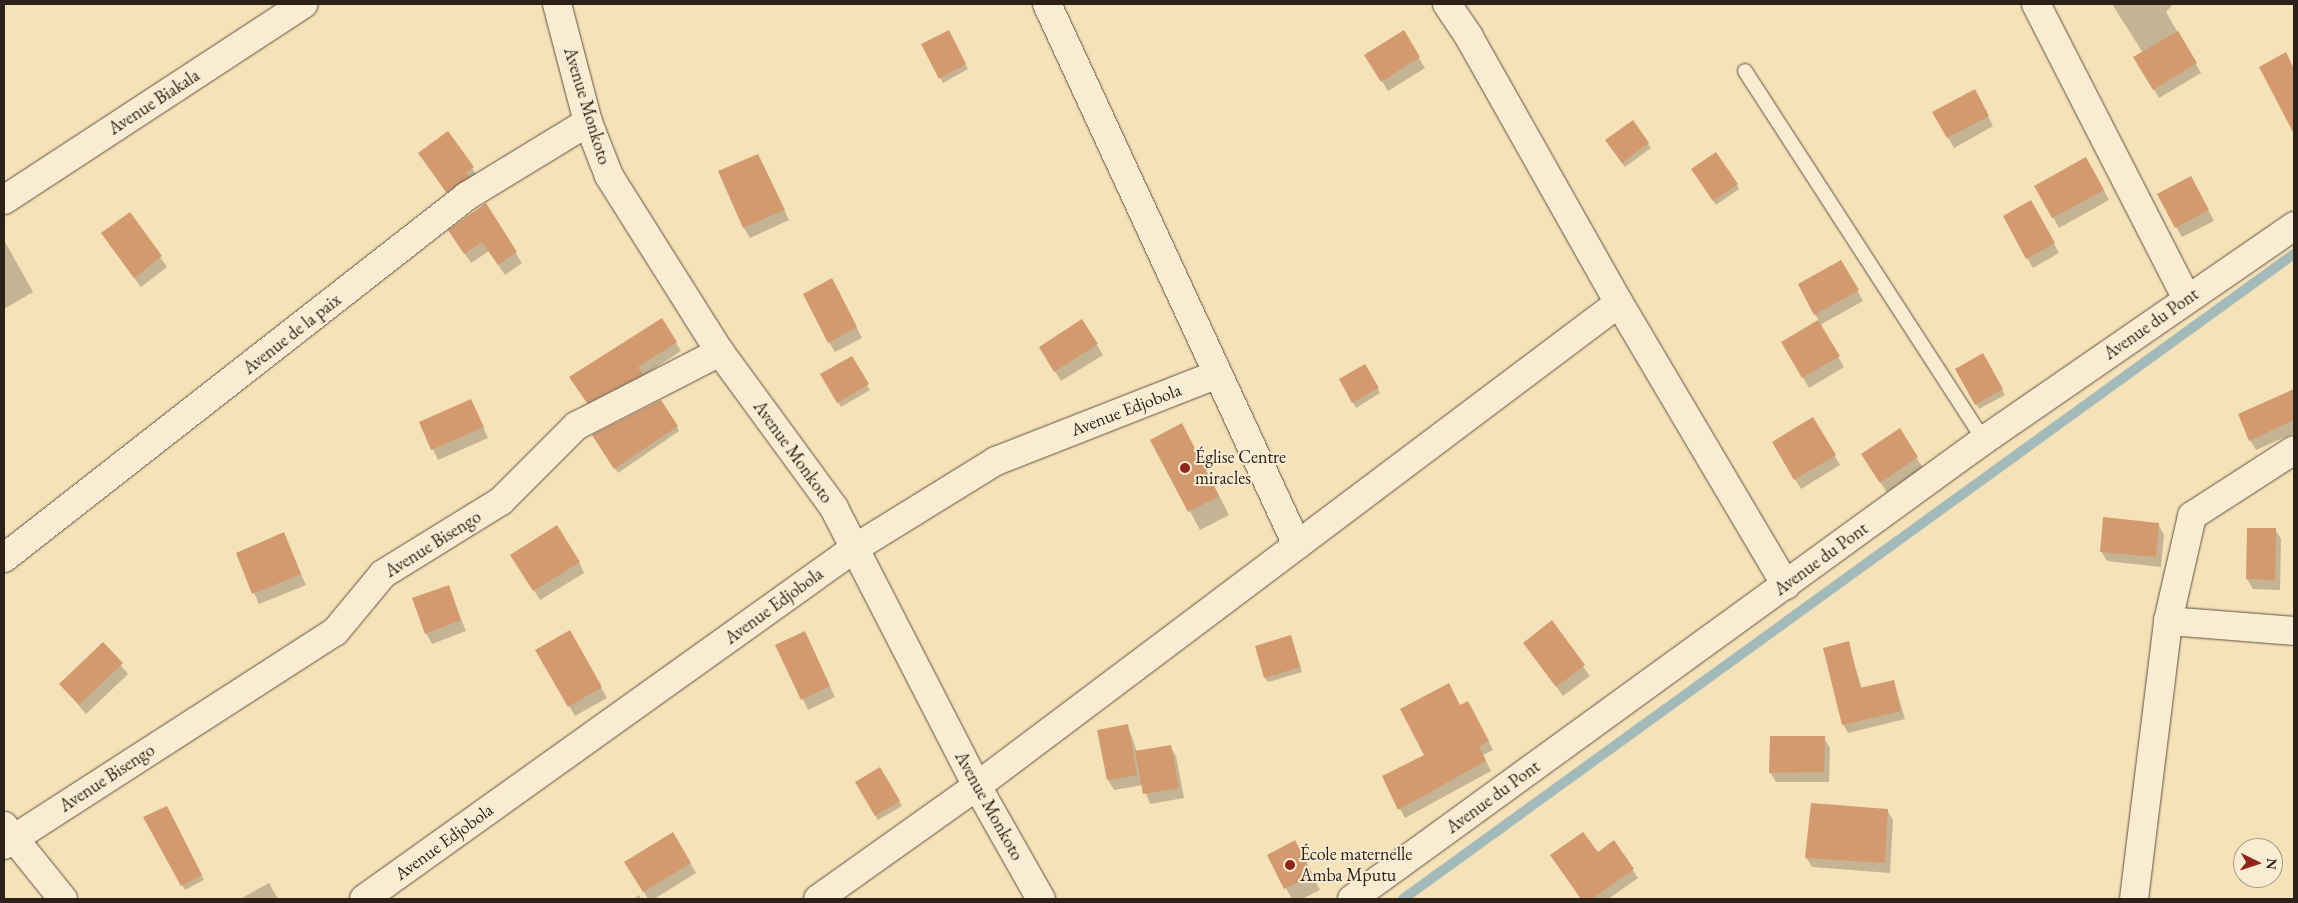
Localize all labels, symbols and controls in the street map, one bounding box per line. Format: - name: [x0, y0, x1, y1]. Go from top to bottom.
- street label: Avenue Monkoto: [559, 45, 615, 167]
- street label: Avenue Biakala: [104, 64, 204, 140]
- street label: Avenue du Pont: [2100, 283, 2202, 365]
- street label: Avenue de la paix: [239, 289, 345, 379]
- street label: Avenue Edjobola: [1068, 379, 1184, 441]
- street label: Avenue Monkoto: [749, 397, 837, 507]
- place label: Église Centre miracles: [1195, 447, 1286, 489]
- marker: Église Centre miracles: [1179, 462, 1191, 474]
- street label: Avenue Bisengo: [381, 506, 485, 582]
- street label: Avenue du Pont: [1770, 518, 1872, 600]
- street label: Avenue Edjobola: [721, 563, 827, 649]
- street label: Avenue Bisengo: [55, 739, 159, 817]
- street label: Avenue Monkoto: [950, 748, 1028, 864]
- street label: Avenue du Pont: [1442, 756, 1544, 838]
- street label: Avenue Edjobola: [391, 799, 497, 885]
- north arrow: [2233, 838, 2283, 888]
- place label: École maternelle Amba Mputu: [1300, 844, 1412, 886]
- text: N: [2263, 858, 2281, 870]
- marker: École maternelle Amba Mputu: [1284, 859, 1296, 871]

